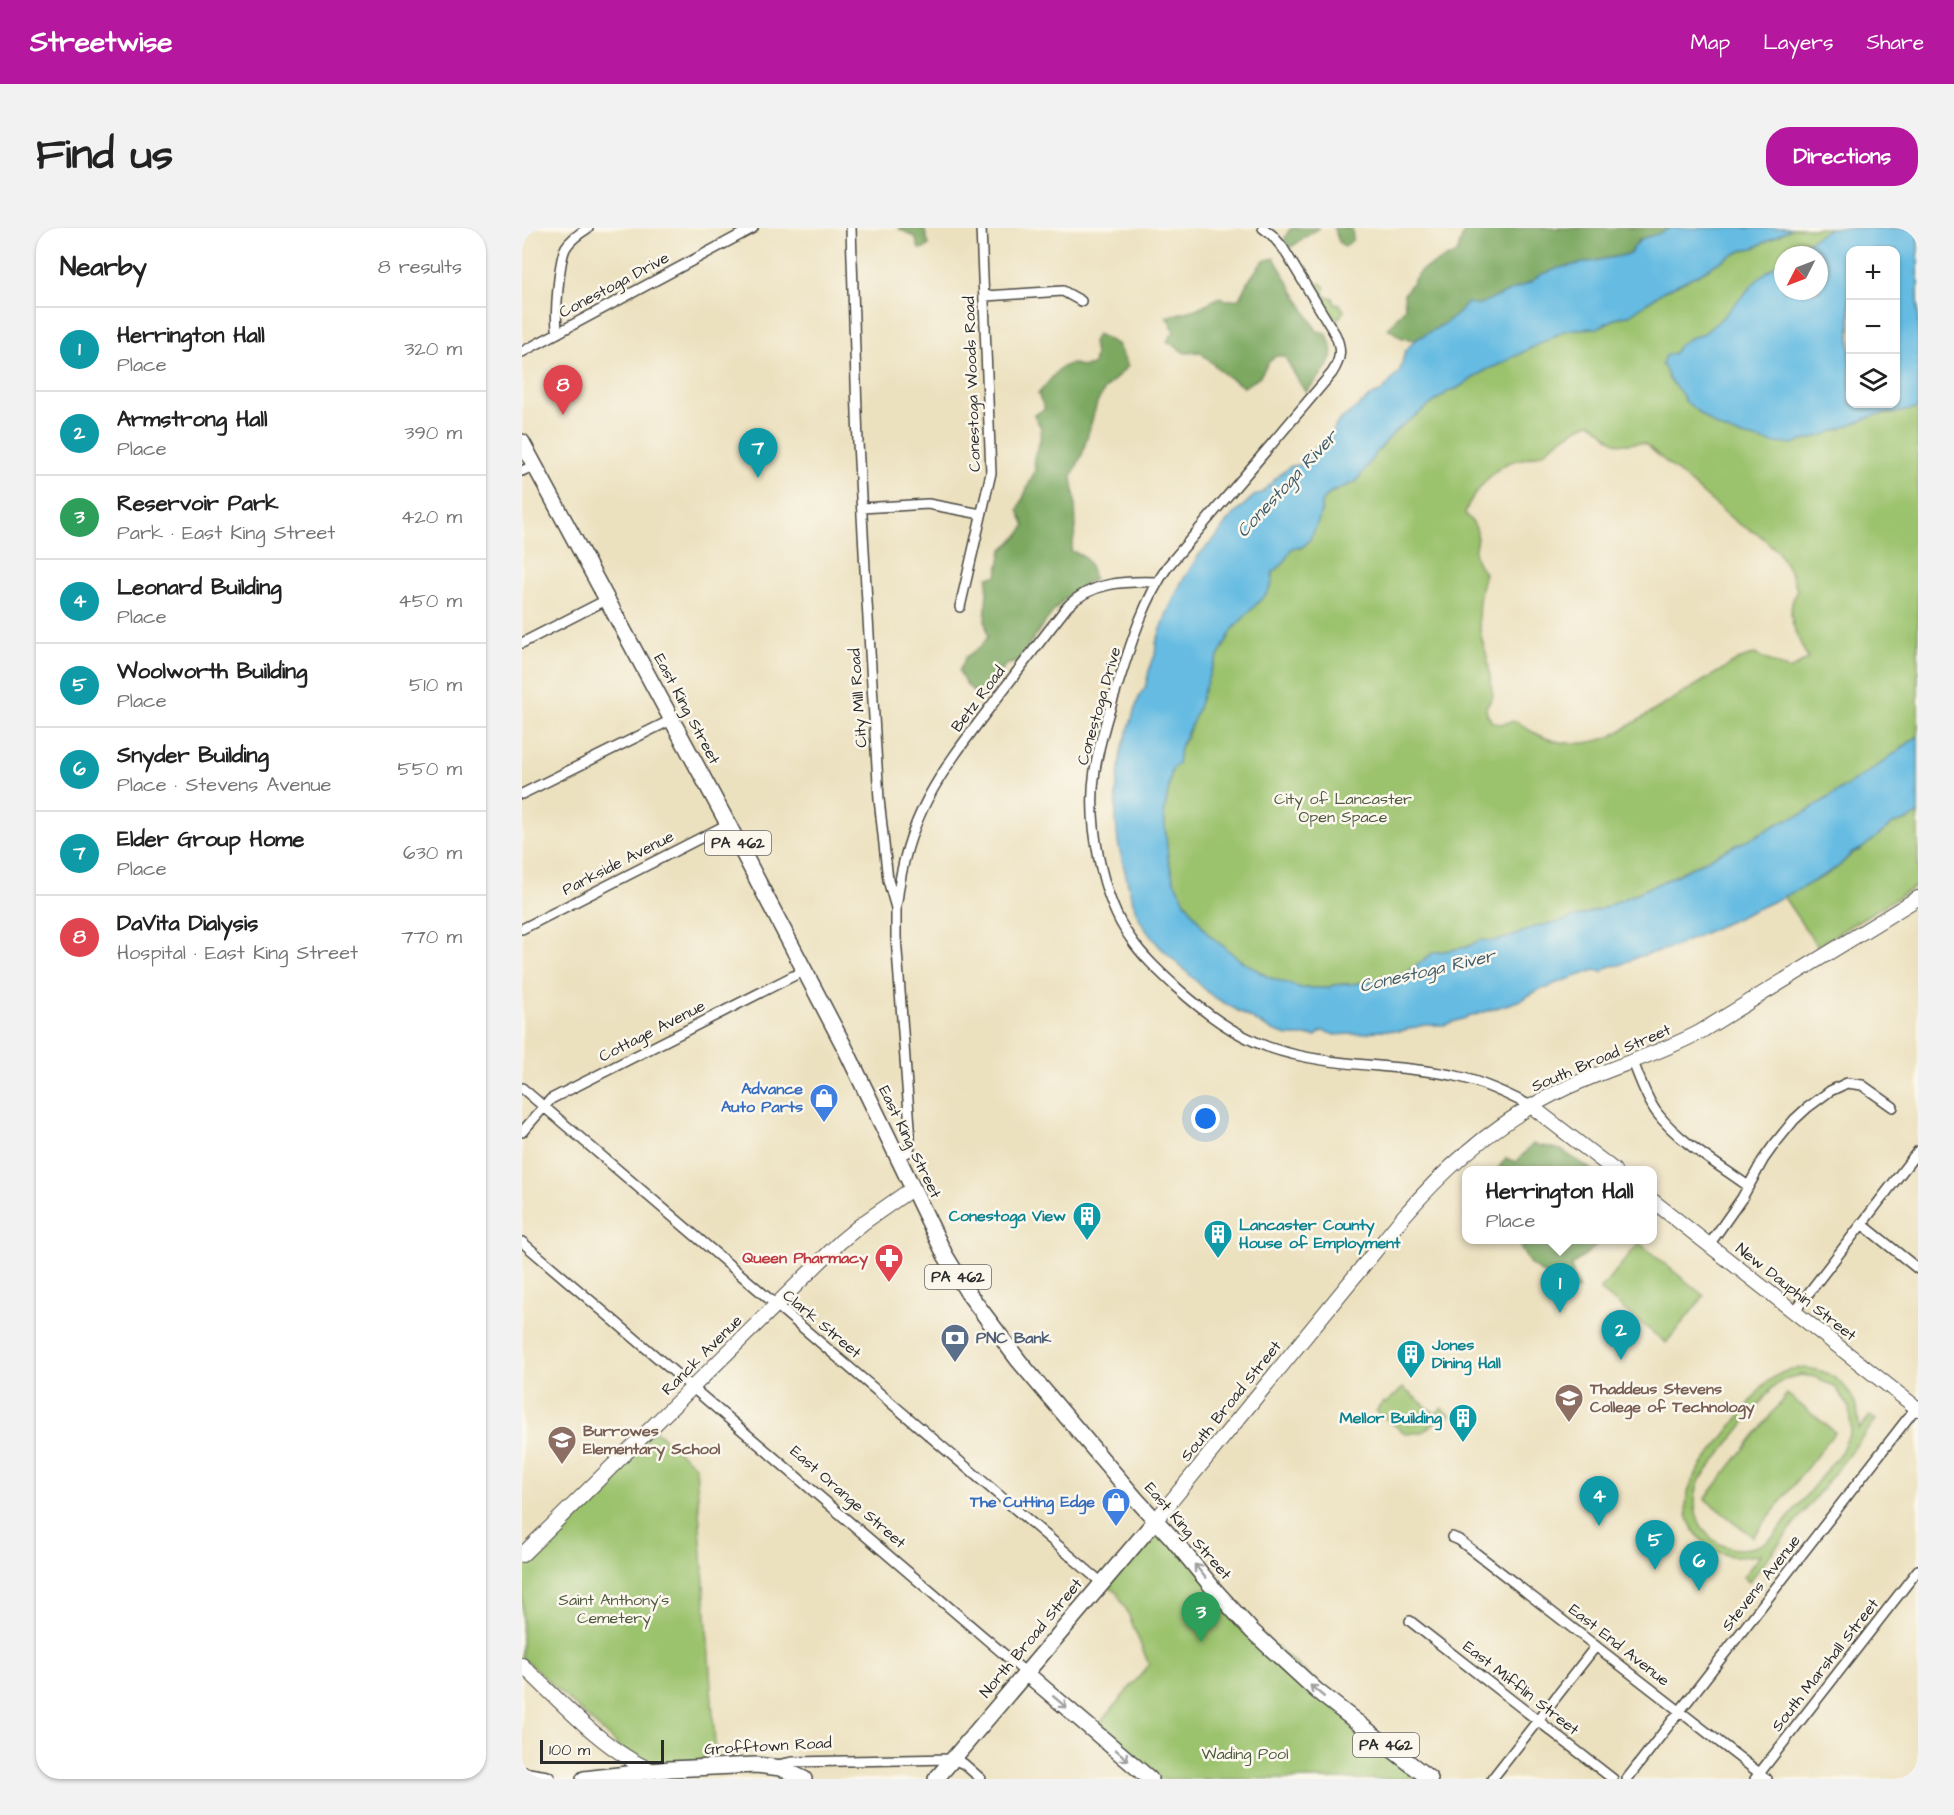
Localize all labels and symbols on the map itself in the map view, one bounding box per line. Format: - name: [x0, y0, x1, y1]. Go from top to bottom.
- north arrow: [1774, 246, 1828, 300]
- street label: Conestoga Drive: [555, 247, 674, 324]
- street label: Conestoga Woods Road: [958, 296, 987, 472]
- pin: 8: [544, 366, 582, 415]
- water label: Conestoga River: [1231, 423, 1345, 544]
- pin: 7: [738, 428, 778, 478]
- street label: Conestoga Drive: [1072, 644, 1127, 768]
- street label: City Mill Road: [844, 648, 873, 748]
- street label: East King Street: [648, 650, 726, 769]
- street label: Betz Road: [946, 661, 1010, 737]
- park label: City of Lancaster Open Space: [1274, 788, 1412, 828]
- street label: Parkside Avenue: [558, 825, 678, 901]
- road number: PA 462: [705, 831, 771, 855]
- water label: Conestoga River: [1357, 943, 1499, 1000]
- street label: Cottage Avenue: [595, 995, 710, 1068]
- street label: South Broad Street: [1528, 1018, 1675, 1097]
- place label: Advance Auto Parts: [721, 1078, 803, 1118]
- shop icon: Advance Auto Parts: [808, 1082, 840, 1124]
- street label: East King Street: [872, 1082, 947, 1203]
- your location: [1191, 1104, 1220, 1133]
- building icon: Conestoga View: [1071, 1200, 1103, 1242]
- place label: Conestoga View: [949, 1205, 1066, 1229]
- place label: Lancaster County House of Employment: [1239, 1214, 1401, 1255]
- building icon: Lancaster County House of Employment: [1202, 1218, 1234, 1260]
- street label: New Dauphin Street: [1731, 1238, 1861, 1346]
- pharmacy icon: Queen Pharmacy: [873, 1242, 905, 1284]
- place label: Queen Pharmacy: [742, 1247, 868, 1270]
- pin: 1: [1540, 1264, 1580, 1313]
- road number: PA 462: [925, 1265, 991, 1289]
- street label: Clark Street: [778, 1285, 866, 1364]
- street label: Ranck Avenue: [657, 1310, 747, 1400]
- pin: 2: [1602, 1310, 1640, 1360]
- bank icon: PNC Bank: [939, 1322, 971, 1364]
- place label: PNC Bank: [976, 1327, 1051, 1349]
- place label: Jones Dining Hall: [1431, 1334, 1501, 1376]
- street label: South Broad Street: [1175, 1336, 1287, 1466]
- building icon: Jones Dining Hall: [1395, 1338, 1427, 1380]
- place label: Thaddeus Stevens College of Technology: [1589, 1378, 1755, 1420]
- school or university icon: Thaddeus Stevens College of Technology: [1553, 1382, 1585, 1424]
- building icon: Mellor Building: [1447, 1402, 1479, 1444]
- place label: Mellor Building: [1340, 1407, 1443, 1431]
- place label: Burrowes Elementary School: [583, 1420, 721, 1461]
- school or university icon: Burrowes Elementary School: [546, 1424, 578, 1466]
- street label: East Orange Street: [785, 1441, 911, 1555]
- pin: 4: [1580, 1476, 1618, 1526]
- street label: East King Street: [1139, 1478, 1237, 1586]
- shop icon: The Cutting Edge: [1100, 1486, 1132, 1528]
- place label: The Cutting Edge: [969, 1491, 1095, 1515]
- pin: 5: [1636, 1520, 1674, 1570]
- street label: Stevens Avenue: [1716, 1530, 1806, 1636]
- pin: 6: [1680, 1542, 1718, 1591]
- one-way arrow: [1193, 1564, 1206, 1580]
- street label: North Broad Street: [974, 1573, 1088, 1703]
- park label: Saint Anthony's Cemetery: [559, 1589, 669, 1630]
- pin: 3: [1182, 1592, 1220, 1642]
- street label: South Marshall Street: [1766, 1593, 1884, 1736]
- street label: East End Avenue: [1564, 1599, 1674, 1692]
- street label: East Mifflin Street: [1458, 1636, 1584, 1741]
- one-way arrow: [1310, 1685, 1326, 1698]
- one-way arrow: [1052, 1695, 1068, 1708]
- street label: Grofftown Road: [704, 1732, 832, 1760]
- road number: PA 462: [1353, 1733, 1419, 1757]
- scale bar: [540, 1737, 664, 1764]
- park label: Wading Pool: [1201, 1743, 1289, 1766]
- one-way arrow: [1114, 1748, 1129, 1762]

